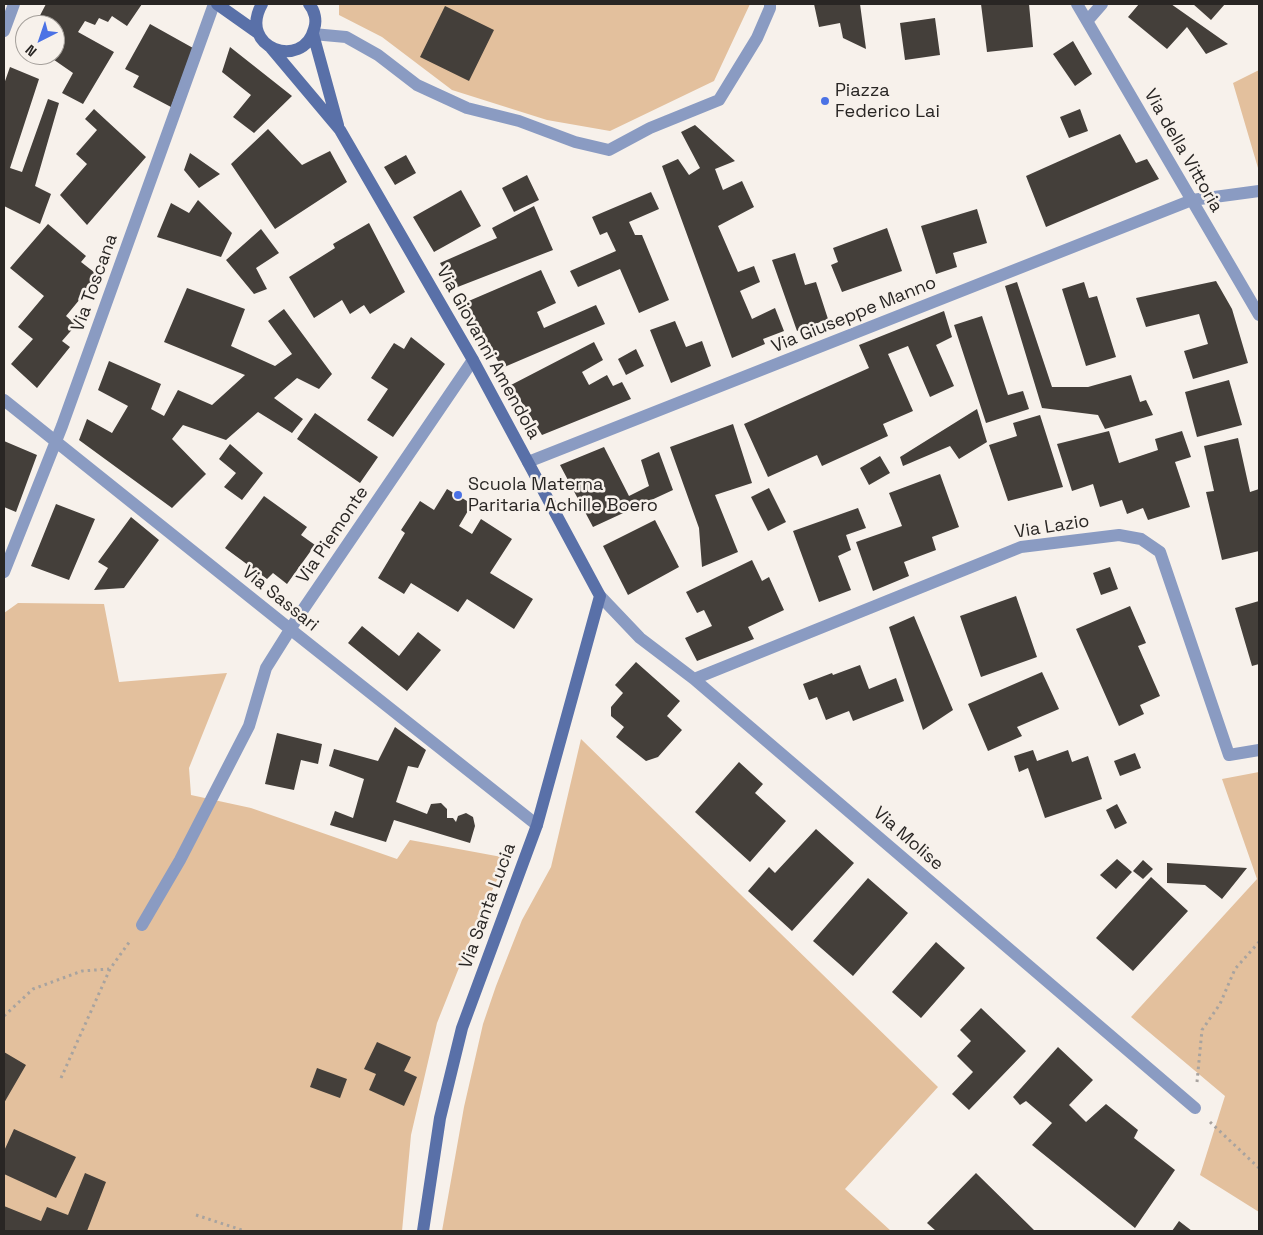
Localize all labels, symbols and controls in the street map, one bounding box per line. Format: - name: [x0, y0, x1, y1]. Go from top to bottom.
- north arrow: [15, 15, 65, 65]
- text: N: [21, 41, 40, 60]
- place label: Piazza Federico Lai: [835, 80, 940, 122]
- street label: Via della Vittoria: [1139, 85, 1227, 217]
- marker: Piazza Federico Lai: [819, 95, 831, 107]
- street label: Via Toscana: [67, 231, 123, 335]
- street label: Via Giovanni Amendola: [431, 263, 545, 443]
- street label: Via Giuseppe Manno: [769, 272, 939, 358]
- place label: Scuola Materna Paritaria Achille Boero: [468, 474, 658, 516]
- street label: Via Piemonte: [293, 482, 373, 588]
- marker: Scuola Materna Paritaria Achille Boero: [452, 489, 464, 501]
- street label: Via Lazio: [1013, 510, 1091, 544]
- street label: Via Sassari: [237, 562, 323, 636]
- street label: Via Molise: [868, 803, 948, 875]
- street label: Via Santa Lucia: [455, 840, 521, 972]

